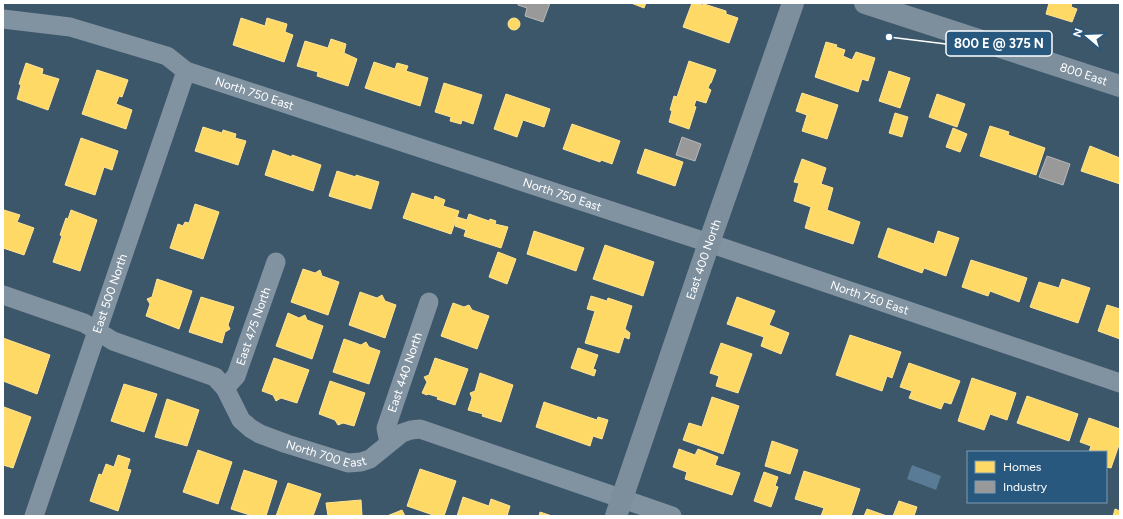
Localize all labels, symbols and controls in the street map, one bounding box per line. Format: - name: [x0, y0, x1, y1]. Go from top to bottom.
- north arrow: [1067, 16, 1107, 56]
- text: N: [1070, 27, 1086, 39]
- callout: 800 E @ 375 N: [946, 31, 1052, 56]
- text: 800 E @ 375 N: [954, 36, 1044, 51]
- street label: 800 East: [1058, 60, 1110, 89]
- street label: North 750 East: [213, 74, 296, 113]
- street label: North 750 East: [521, 175, 604, 214]
- street label: East 400 North: [683, 217, 724, 301]
- street label: East 500 North: [90, 252, 130, 335]
- street label: North 750 East: [828, 278, 911, 318]
- street label: East 475 North: [233, 285, 274, 367]
- street label: East 440 North: [385, 330, 425, 414]
- street label: North 700 East: [284, 437, 369, 470]
- legend: [967, 451, 1107, 503]
- text: Homes: [1003, 460, 1042, 474]
- text: Industry: [1003, 480, 1048, 494]

